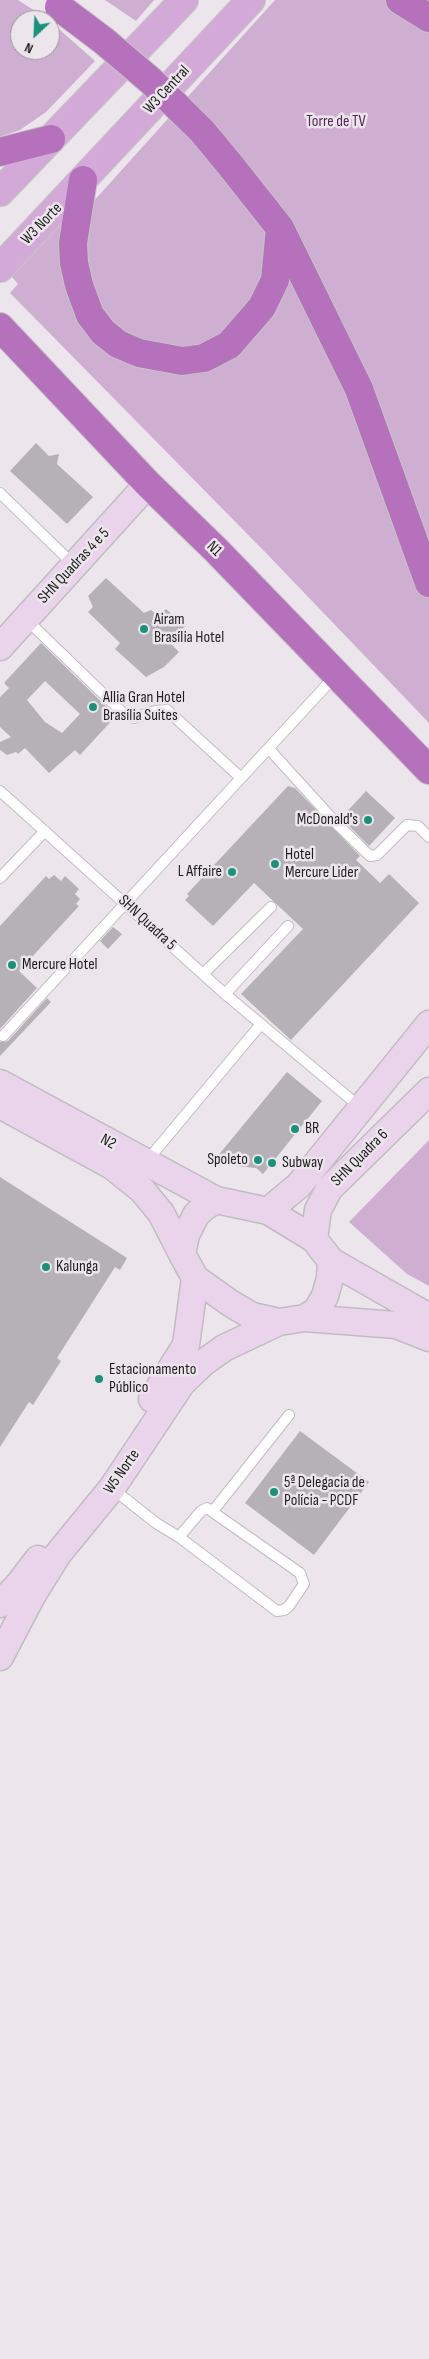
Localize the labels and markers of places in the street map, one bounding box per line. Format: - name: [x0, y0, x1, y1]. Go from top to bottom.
- place label: Airam Brasília Hotel: [154, 610, 224, 648]
- marker: Airam Brasília Hotel: [138, 623, 150, 635]
- place label: Allia Gran Hotel Brasília Suites: [103, 688, 185, 726]
- marker: Allia Gran Hotel Brasília Suites: [87, 701, 99, 713]
- place label: McDonald's: [297, 810, 358, 830]
- marker: McDonald's: [362, 814, 374, 826]
- place label: Hotel Mercure Lider: [285, 845, 358, 883]
- marker: Hotel Mercure Lider: [269, 858, 281, 870]
- place label: L Affaire: [178, 862, 222, 882]
- marker: L Affaire: [226, 866, 238, 878]
- place label: Mercure Hotel: [22, 955, 98, 975]
- marker: Mercure Hotel: [6, 959, 18, 971]
- place label: BR: [305, 1119, 320, 1139]
- marker: BR: [289, 1123, 301, 1135]
- place label: Spoleto: [207, 1150, 248, 1170]
- place label: Subway: [282, 1153, 323, 1173]
- marker: Spoleto: [252, 1154, 264, 1166]
- marker: Subway: [266, 1157, 278, 1169]
- place label: Kalunga: [56, 1257, 98, 1277]
- marker: Kalunga: [40, 1261, 52, 1273]
- place label: Estacionamento Público: [109, 1360, 196, 1398]
- marker: Estacionamento Público: [93, 1373, 105, 1385]
- place label: 5ª Delegacia de Polícia - PCDF: [284, 1473, 365, 1511]
- marker: 5ª Delegacia de Polícia - PCDF: [268, 1486, 280, 1498]

